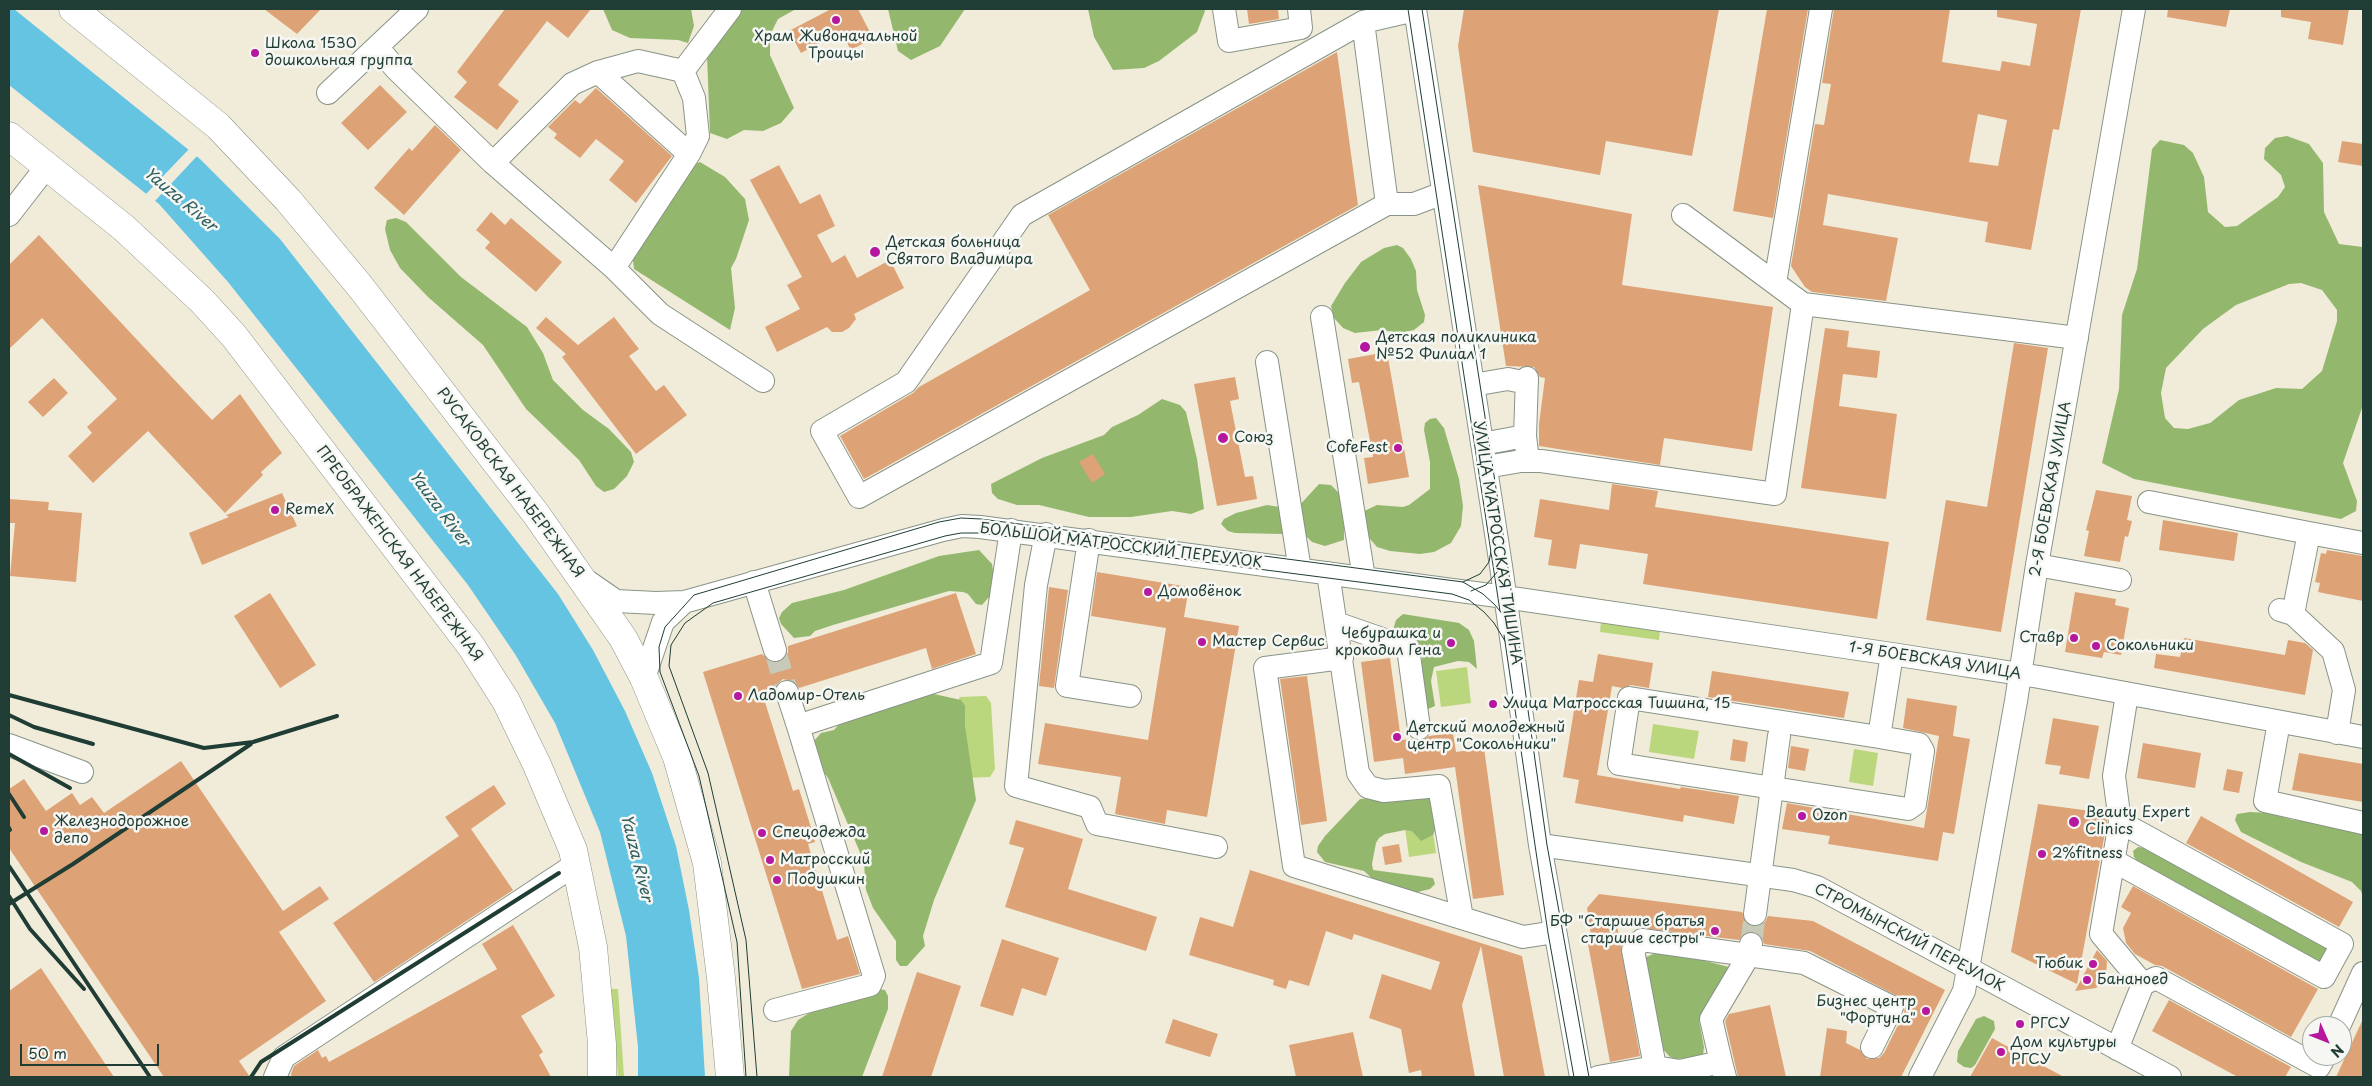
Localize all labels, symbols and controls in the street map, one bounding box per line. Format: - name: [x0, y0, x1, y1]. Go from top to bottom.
- marker: Храм Живоначальной Троицы: [830, 14, 842, 26]
- place label: Храм Живоначальной Троицы: [754, 28, 918, 63]
- place label: Школа 1530 дошкольная группа: [265, 35, 413, 70]
- marker: Школа 1530 дошкольная группа: [249, 47, 261, 59]
- water label: Yauza River: [140, 164, 220, 236]
- place label: Детская больница Святого Владимира: [886, 234, 1033, 269]
- marker: Детская больница Святого Владимира: [868, 245, 882, 259]
- place label: Детская поликлиника №52 Филиал 1: [1376, 329, 1536, 364]
- marker: Детская поликлиника №52 Филиал 1: [1358, 340, 1372, 354]
- street label: РУСАКОВСКАЯ НАБЕРЕЖНАЯ: [433, 385, 587, 581]
- street label: 2-Я БОЕВСКАЯ УЛИЦА: [2027, 400, 2075, 578]
- street label: УЛИЦА МАТРОССКАЯ ТИШИНА: [1469, 420, 1525, 666]
- place label: Союз: [1234, 429, 1273, 447]
- marker: Союз: [1216, 431, 1230, 445]
- place label: CofeFest: [1326, 439, 1388, 457]
- marker: CofeFest: [1392, 442, 1404, 454]
- street label: ПРЕОБРАЖЕНСКАЯ НАБЕРЕЖНАЯ: [312, 443, 486, 665]
- water label: Yauza River: [405, 468, 473, 550]
- place label: RemeX: [285, 501, 334, 519]
- marker: RemeX: [269, 504, 281, 516]
- street label: БОЛЬШОЙ МАТРОССКИЙ ПЕРЕУЛОК: [979, 520, 1263, 572]
- place label: Домовёнок: [1158, 583, 1241, 601]
- marker: Домовёнок: [1142, 586, 1154, 598]
- place label: Чебурашка и крокодил Гена: [1335, 625, 1441, 660]
- place label: Ставр: [2019, 629, 2064, 647]
- marker: Ставр: [2068, 632, 2080, 644]
- place label: Мастер Сервис: [1212, 633, 1325, 651]
- marker: Мастер Сервис: [1196, 636, 1208, 648]
- marker: Чебурашка и крокодил Гена: [1445, 637, 1457, 649]
- place label: Сокольники: [2106, 637, 2194, 655]
- street label: 1-Я БОЕВСКАЯ УЛИЦА: [1848, 638, 2022, 684]
- marker: Сокольники: [2090, 640, 2102, 652]
- place label: Ладомир-Отель: [748, 687, 865, 705]
- marker: Ладомир-Отель: [732, 690, 744, 702]
- place label: Улица Матросская Тишина, 15: [1503, 695, 1730, 713]
- marker: Улица Матросская Тишина, 15: [1487, 698, 1499, 710]
- place label: Детский молодежный центр "Сокольники": [1407, 719, 1565, 754]
- marker: Детский молодежный центр "Сокольники": [1391, 731, 1403, 743]
- place label: Beauty Expert Clinics: [2085, 804, 2190, 839]
- place label: Ozon: [1812, 807, 1848, 825]
- marker: Ozon: [1796, 810, 1808, 822]
- water label: Yauza River: [616, 812, 656, 904]
- place label: Железнодорожное депо: [54, 813, 189, 848]
- marker: Beauty Expert Clinics: [2067, 815, 2081, 829]
- place label: Спецодежда: [772, 824, 866, 842]
- marker: Железнодорожное депо: [38, 825, 50, 837]
- marker: Спецодежда: [756, 827, 768, 839]
- place label: 2%fitness: [2052, 845, 2123, 863]
- marker: 2%fitness: [2036, 848, 2048, 860]
- place label: Матросский: [780, 851, 870, 869]
- marker: Матросский: [764, 854, 776, 866]
- place label: Подушкин: [787, 871, 865, 889]
- marker: Подушкин: [771, 874, 783, 886]
- street label: СТРОМЫНСКИЙ ПЕРЕУЛОК: [1811, 880, 2007, 996]
- place label: БФ "Старшие братья старшие сестры": [1550, 913, 1705, 948]
- marker: БФ "Старшие братья старшие сестры": [1709, 925, 1721, 937]
- place label: Тюбик: [2035, 955, 2083, 973]
- marker: Тюбик: [2087, 958, 2099, 970]
- place label: Бананоед: [2097, 971, 2168, 989]
- marker: Бананоед: [2081, 974, 2093, 986]
- place label: Бизнес центр "Фортуна": [1816, 993, 1916, 1028]
- marker: Бизнес центр "Фортуна": [1920, 1005, 1932, 1017]
- place label: РГСУ: [2030, 1015, 2070, 1033]
- north arrow: [2302, 1016, 2352, 1066]
- marker: РГСУ: [2014, 1018, 2026, 1030]
- scale bar: [22, 1034, 161, 1066]
- place label: Дом культуры РГСУ: [2011, 1034, 2117, 1069]
- text: N: [2326, 1040, 2349, 1062]
- text: 50 m: [28, 1041, 67, 1064]
- marker: Дом культуры РГСУ: [1995, 1046, 2007, 1058]

